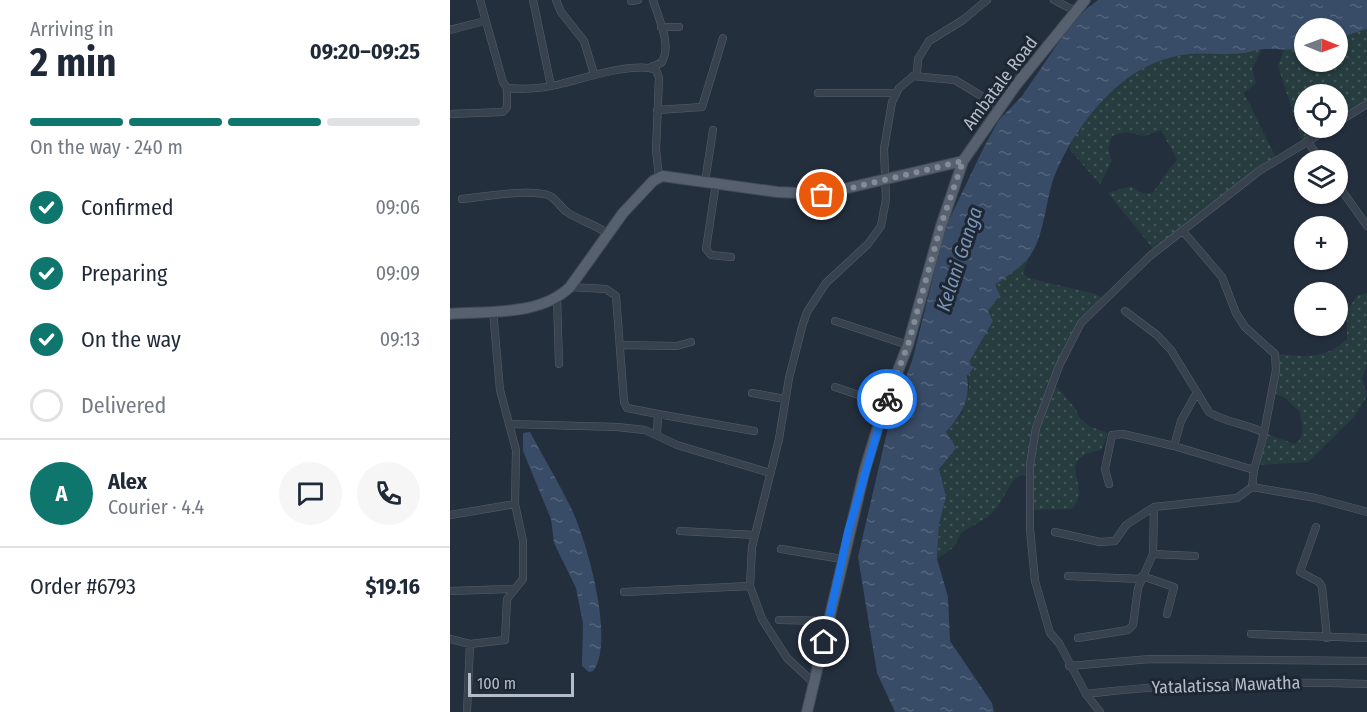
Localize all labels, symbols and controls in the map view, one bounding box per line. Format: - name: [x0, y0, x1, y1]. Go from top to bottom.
- text: Arriving in: [30, 17, 114, 41]
- north arrow: [1294, 18, 1348, 72]
- map controls: [1294, 18, 1348, 336]
- street label: Ambatale Road: [958, 32, 1042, 134]
- text: 09:20–09:25: [310, 38, 420, 65]
- text: 2 min: [30, 40, 116, 86]
- button: locate: [1294, 84, 1348, 138]
- text: On the way · 240 m: [30, 135, 183, 159]
- button: layers: [1294, 150, 1348, 204]
- pin: [796, 169, 847, 220]
- icon: bag: [805, 178, 838, 211]
- icon: check: [30, 191, 63, 224]
- text: Confirmed: [81, 194, 174, 221]
- text: 09:06: [375, 195, 420, 219]
- water label: Kelani Ganga: [931, 204, 987, 314]
- button: +: [1294, 216, 1348, 270]
- icon: check: [30, 257, 63, 290]
- text: Preparing: [81, 260, 167, 287]
- text: 09:09: [376, 261, 420, 285]
- button: −: [1294, 282, 1348, 336]
- icon: check: [30, 323, 63, 356]
- text: On the way: [81, 326, 181, 353]
- text: 09:13: [380, 327, 420, 351]
- courier: [857, 369, 917, 429]
- icon: bike: [871, 383, 904, 416]
- text: Delivered: [81, 392, 166, 419]
- button: chat: [279, 462, 342, 525]
- button: phone: [357, 462, 420, 525]
- text: Alex: [108, 468, 147, 495]
- text: A: [56, 480, 67, 507]
- text: Courier · 4.4: [108, 495, 204, 519]
- text: Order #6793: [30, 573, 136, 600]
- text: $19.16: [366, 573, 420, 600]
- pin: [798, 616, 849, 667]
- icon: home: [807, 625, 840, 658]
- scale bar: [468, 670, 574, 698]
- street label: Yatalatissa Mawatha: [1151, 671, 1301, 699]
- text: 100 m: [477, 674, 516, 693]

